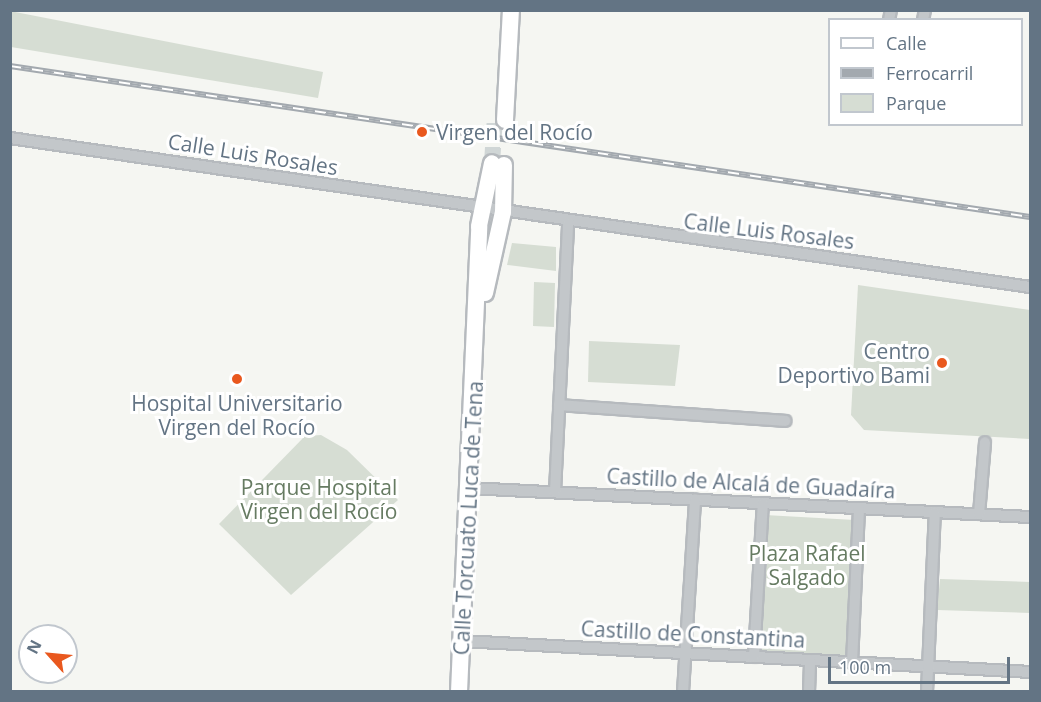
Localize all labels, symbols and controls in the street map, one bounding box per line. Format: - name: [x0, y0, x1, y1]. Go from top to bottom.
- legend: [828, 18, 1023, 126]
- text: Calle: [886, 31, 927, 55]
- text: Ferrocarril: [886, 61, 973, 85]
- text: Parque: [886, 91, 946, 115]
- place label: Virgen del Rocío: [436, 119, 593, 145]
- marker: Virgen del Rocío: [413, 123, 431, 141]
- street label: Calle Luis Rosales: [166, 128, 340, 180]
- street label: Calle Luis Rosales: [682, 208, 856, 254]
- place label: Centro Deportivo Bami: [778, 338, 930, 388]
- marker: Centro Deportivo Bami: [935, 356, 949, 370]
- marker: Hospital Universitario Virgen del Rocío: [228, 370, 246, 388]
- street label: Calle Torcuato Luca de Tena: [448, 380, 488, 656]
- place label: Hospital Universitario Virgen del Rocío: [131, 390, 343, 440]
- street label: Castillo de Alcalá de Guadaíra: [606, 463, 896, 503]
- park label: Parque Hospital Virgen del Rocío: [241, 474, 397, 524]
- park label: Plaza Rafael Salgado: [748, 540, 866, 590]
- street label: Castillo de Constantina: [580, 616, 806, 652]
- north arrow: [18, 624, 78, 684]
- text: N: [21, 636, 46, 658]
- scale bar: [831, 645, 1012, 683]
- text: 100 m: [839, 655, 891, 679]

